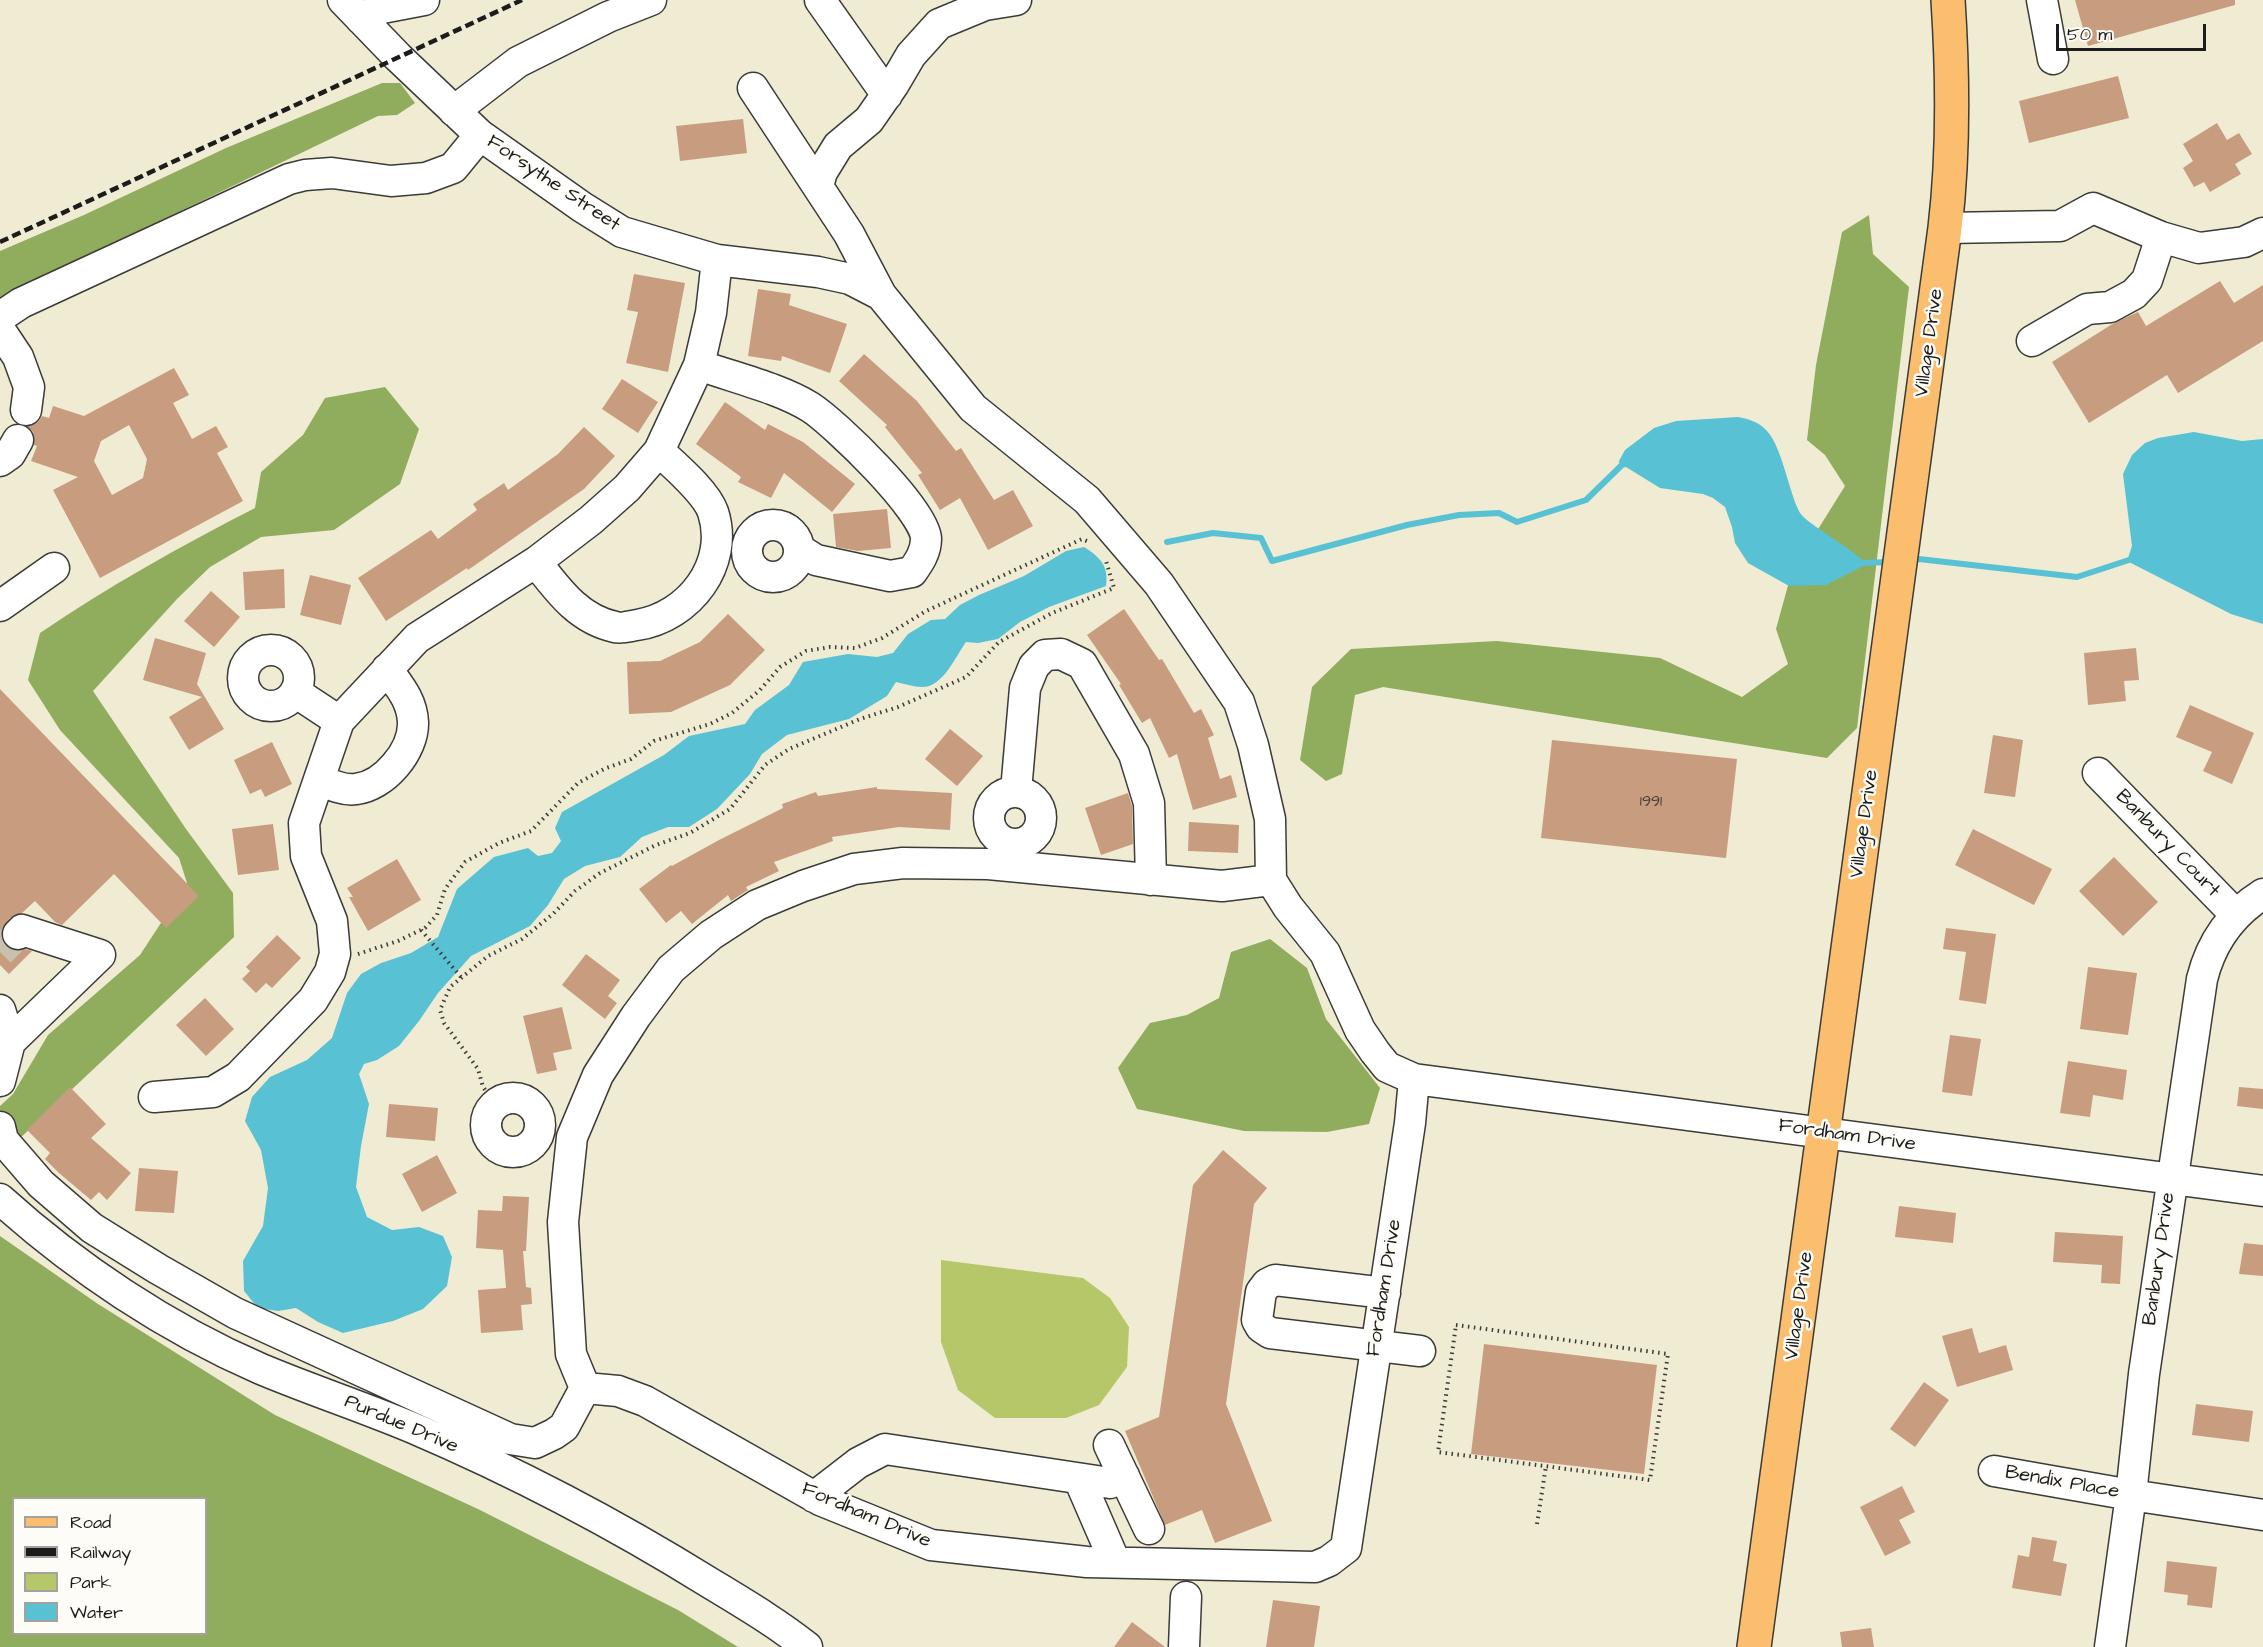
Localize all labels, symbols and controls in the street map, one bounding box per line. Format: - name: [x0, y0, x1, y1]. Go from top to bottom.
- scale bar: [2059, 12, 2209, 50]
- text: 50 m: [2067, 22, 2112, 47]
- street label: Forsythe Street: [482, 131, 624, 237]
- street label: Village Drive: [1911, 287, 1949, 399]
- street label: Village Drive: [1846, 768, 1884, 880]
- street label: Banbury Court: [2110, 785, 2224, 903]
- house number: 1991: [1640, 793, 1662, 813]
- street label: Fordham Drive: [1777, 1114, 1917, 1158]
- street label: Banbury Drive: [2139, 1191, 2181, 1327]
- street label: Fordham Drive: [1362, 1218, 1408, 1358]
- street label: Village Drive: [1781, 1250, 1819, 1362]
- street label: Purdue Drive: [340, 1390, 462, 1460]
- street label: Bendix Place: [2003, 1461, 2121, 1505]
- street label: Fordham Drive: [798, 1478, 934, 1554]
- legend: [12, 1497, 207, 1635]
- text: Road: [70, 1510, 111, 1535]
- text: Railway: [70, 1540, 131, 1565]
- text: Park: [70, 1570, 112, 1595]
- text: Water: [70, 1600, 123, 1625]

